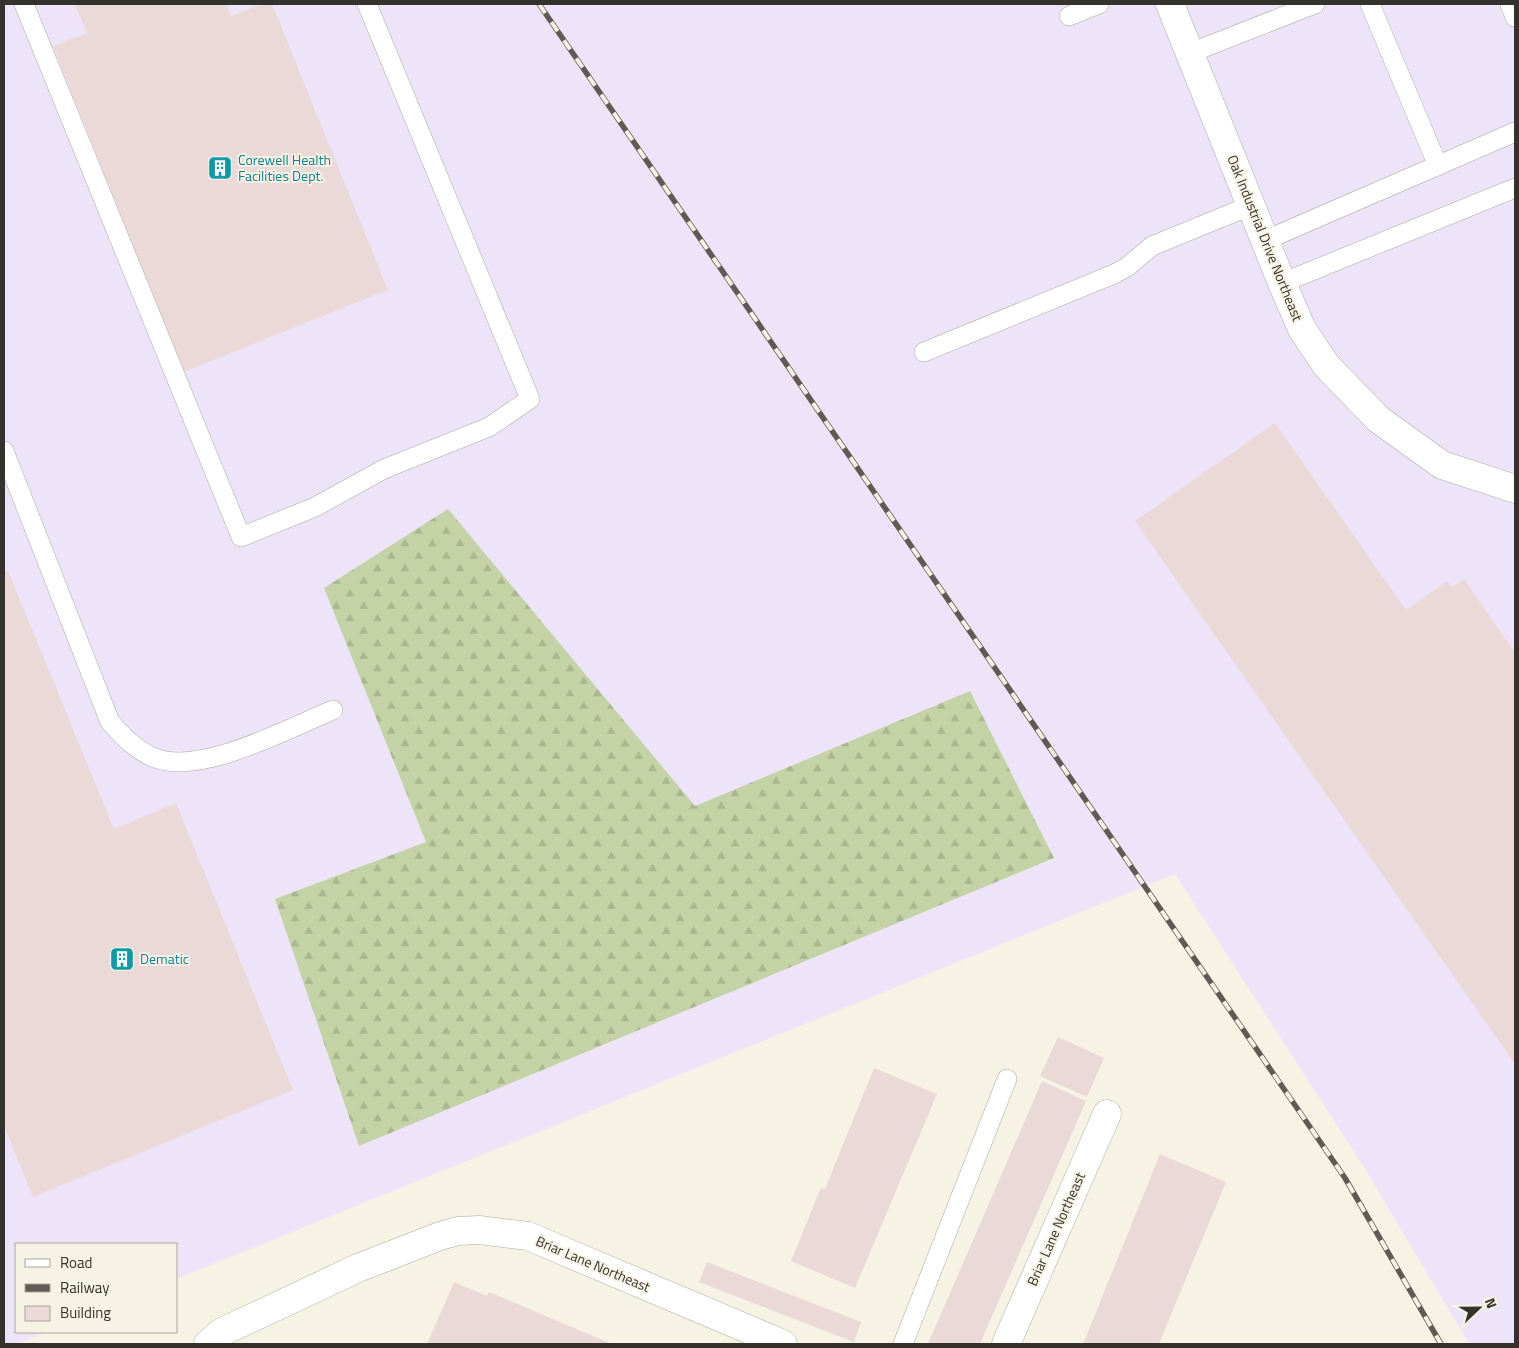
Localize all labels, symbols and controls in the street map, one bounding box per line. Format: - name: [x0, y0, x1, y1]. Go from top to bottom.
- place label: Corewell Health Facilities Dept.: [238, 149, 331, 186]
- street label: Oak Industrial Drive Northeast: [1222, 151, 1309, 324]
- building icon: Corewell Health Facilities Dept.: [207, 155, 233, 181]
- building icon: Dematic: [109, 946, 135, 972]
- place label: Dematic: [140, 948, 189, 969]
- street label: Briar Lane Northeast: [1021, 1169, 1090, 1289]
- street label: Briar Lane Northeast: [533, 1230, 654, 1297]
- legend: [15, 1243, 178, 1333]
- text: Road: [60, 1251, 92, 1274]
- text: Railway: [60, 1276, 110, 1299]
- north arrow: [1454, 1283, 1504, 1333]
- text: N: [1480, 1295, 1503, 1311]
- text: Building: [60, 1301, 111, 1324]

